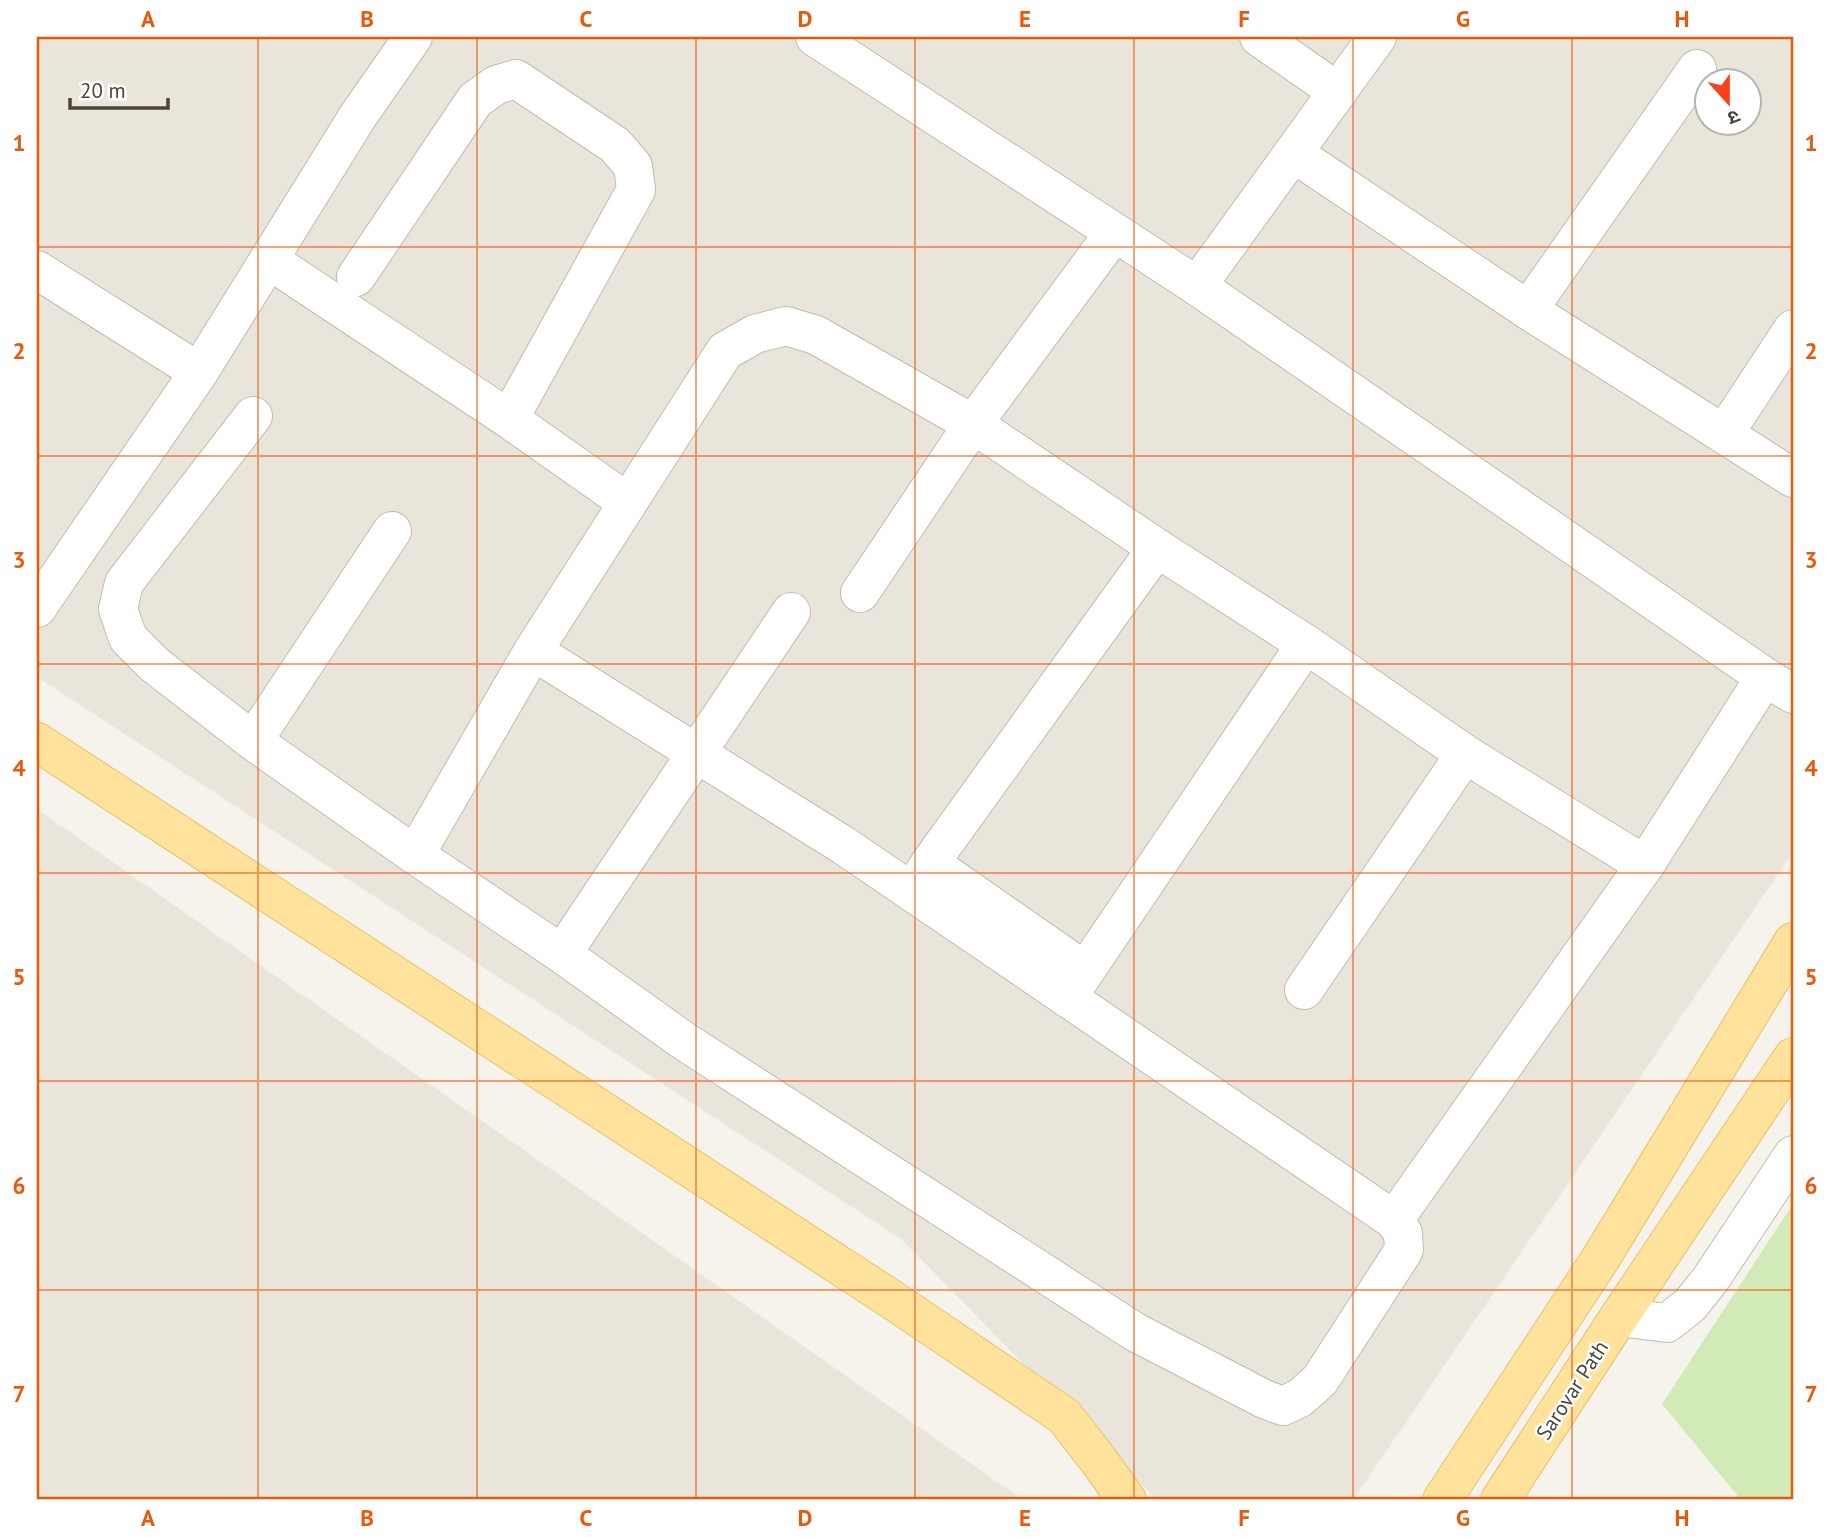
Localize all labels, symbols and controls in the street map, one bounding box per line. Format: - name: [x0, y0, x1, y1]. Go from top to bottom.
- text: A: [141, 4, 155, 33]
- text: B: [360, 4, 374, 33]
- text: C: [580, 4, 593, 33]
- text: D: [798, 4, 812, 33]
- text: E: [1019, 4, 1031, 33]
- text: F: [1238, 4, 1250, 33]
- text: G: [1456, 4, 1470, 33]
- text: H: [1675, 4, 1689, 33]
- scale bar: [70, 66, 168, 110]
- north arrow: [1694, 66, 1764, 136]
- text: 20 m: [80, 77, 126, 104]
- text: उ: [1724, 105, 1744, 131]
- text: 1: [12, 128, 26, 157]
- text: 1: [1804, 128, 1818, 157]
- text: 2: [12, 336, 26, 365]
- text: 2: [1804, 336, 1818, 365]
- text: 3: [12, 545, 26, 574]
- text: 3: [1804, 545, 1818, 574]
- text: 4: [12, 753, 26, 782]
- text: 4: [1804, 753, 1818, 782]
- text: 5: [12, 962, 26, 991]
- text: 5: [1804, 962, 1818, 991]
- text: 6: [12, 1171, 26, 1200]
- text: 6: [1804, 1171, 1818, 1200]
- street label: Sarovar Path: [1530, 1335, 1614, 1445]
- text: 7: [12, 1379, 26, 1408]
- text: 7: [1804, 1379, 1818, 1408]
- text: A: [141, 1503, 155, 1532]
- text: B: [360, 1503, 374, 1532]
- text: C: [580, 1503, 593, 1532]
- text: D: [798, 1503, 812, 1532]
- text: E: [1019, 1503, 1031, 1532]
- text: F: [1238, 1503, 1250, 1532]
- text: G: [1456, 1503, 1470, 1532]
- text: H: [1675, 1503, 1689, 1532]

